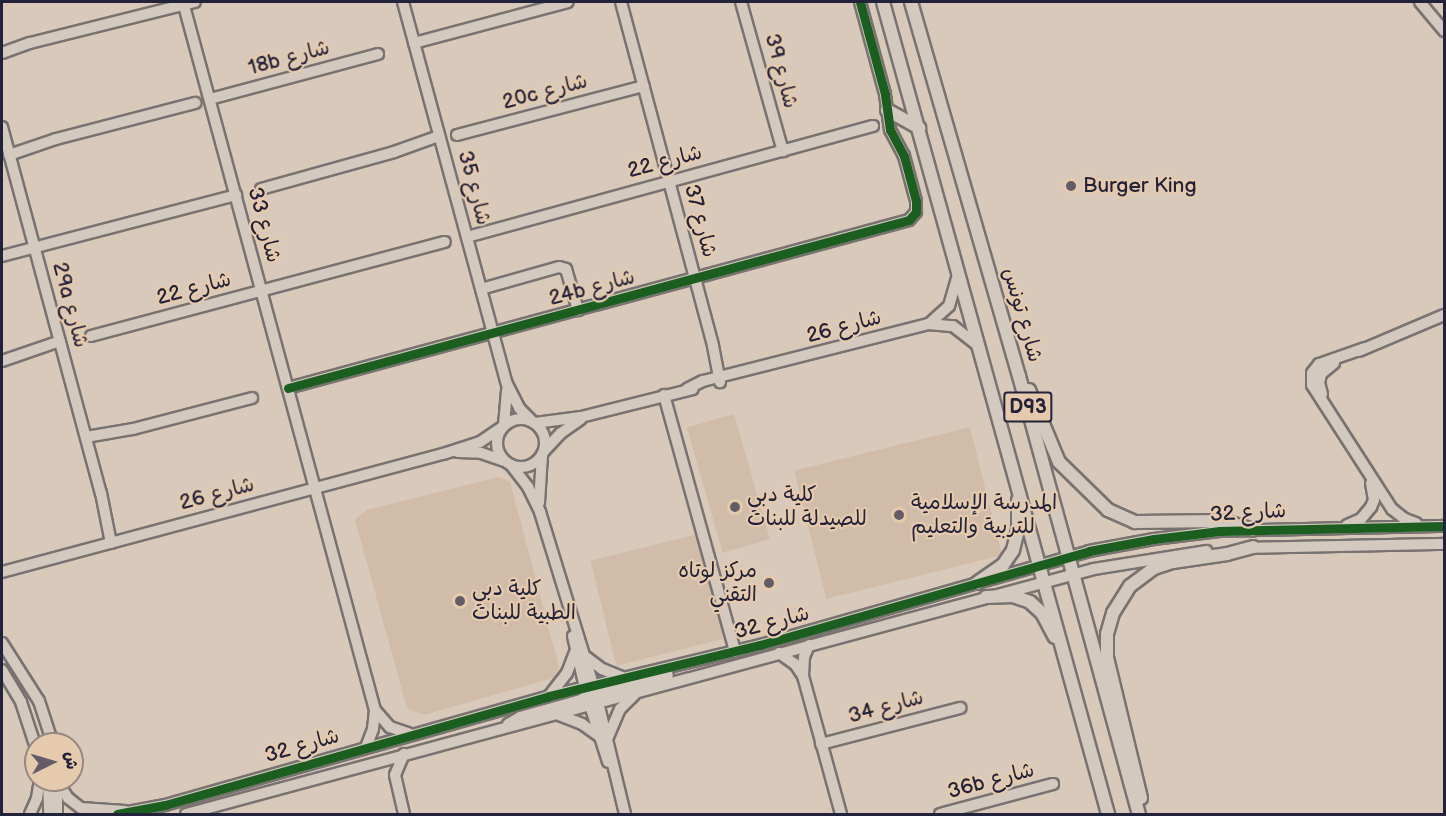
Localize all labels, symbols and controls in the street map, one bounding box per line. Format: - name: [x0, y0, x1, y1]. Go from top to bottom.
- street label: شارع 39: [759, 31, 803, 111]
- street label: 18b شارع: [246, 35, 332, 81]
- street label: 20c شارع: [500, 69, 590, 115]
- street label: شارع 22: [625, 140, 705, 184]
- street label: شارع 35: [452, 148, 496, 228]
- place label: Burger King: [1083, 173, 1197, 199]
- marker: Burger King: [1064, 179, 1078, 193]
- street label: شارع 37: [678, 182, 722, 260]
- street label: شارع 33: [242, 185, 286, 265]
- street label: 29a شارع: [47, 259, 93, 351]
- street label: 24b شارع: [546, 264, 638, 312]
- street label: شارع تونس: [997, 265, 1047, 365]
- street label: شارع 22: [154, 267, 234, 311]
- street label: شارع 26: [804, 305, 884, 349]
- road number: D93: [1002, 390, 1054, 424]
- street label: شارع 26: [177, 472, 257, 516]
- place label: كلية دبي للصيدلة للبنات: [747, 482, 867, 532]
- place label: المدرسة الإسلامية للتربية والتعليم: [911, 490, 1057, 540]
- street label: شارع 32: [1209, 498, 1287, 528]
- marker: كلية دبي للصيدلة للبنات: [728, 500, 742, 514]
- marker: المدرسة الإسلامية للتربية والتعليم: [892, 508, 906, 522]
- place label: مركز لوتاه التقني: [678, 558, 757, 608]
- place label: كلية دبي الطبية للبنات: [472, 576, 576, 626]
- marker: مركز لوتاه التقني: [762, 576, 776, 590]
- marker: كلية دبي الطبية للبنات: [453, 594, 467, 608]
- street label: شارع 32: [732, 601, 812, 645]
- street label: شارع 34: [846, 685, 926, 729]
- street label: شارع 32: [262, 723, 342, 769]
- north arrow: [24, 732, 84, 792]
- text: ش: [60, 751, 81, 770]
- street label: 36b شارع: [945, 757, 1037, 805]

